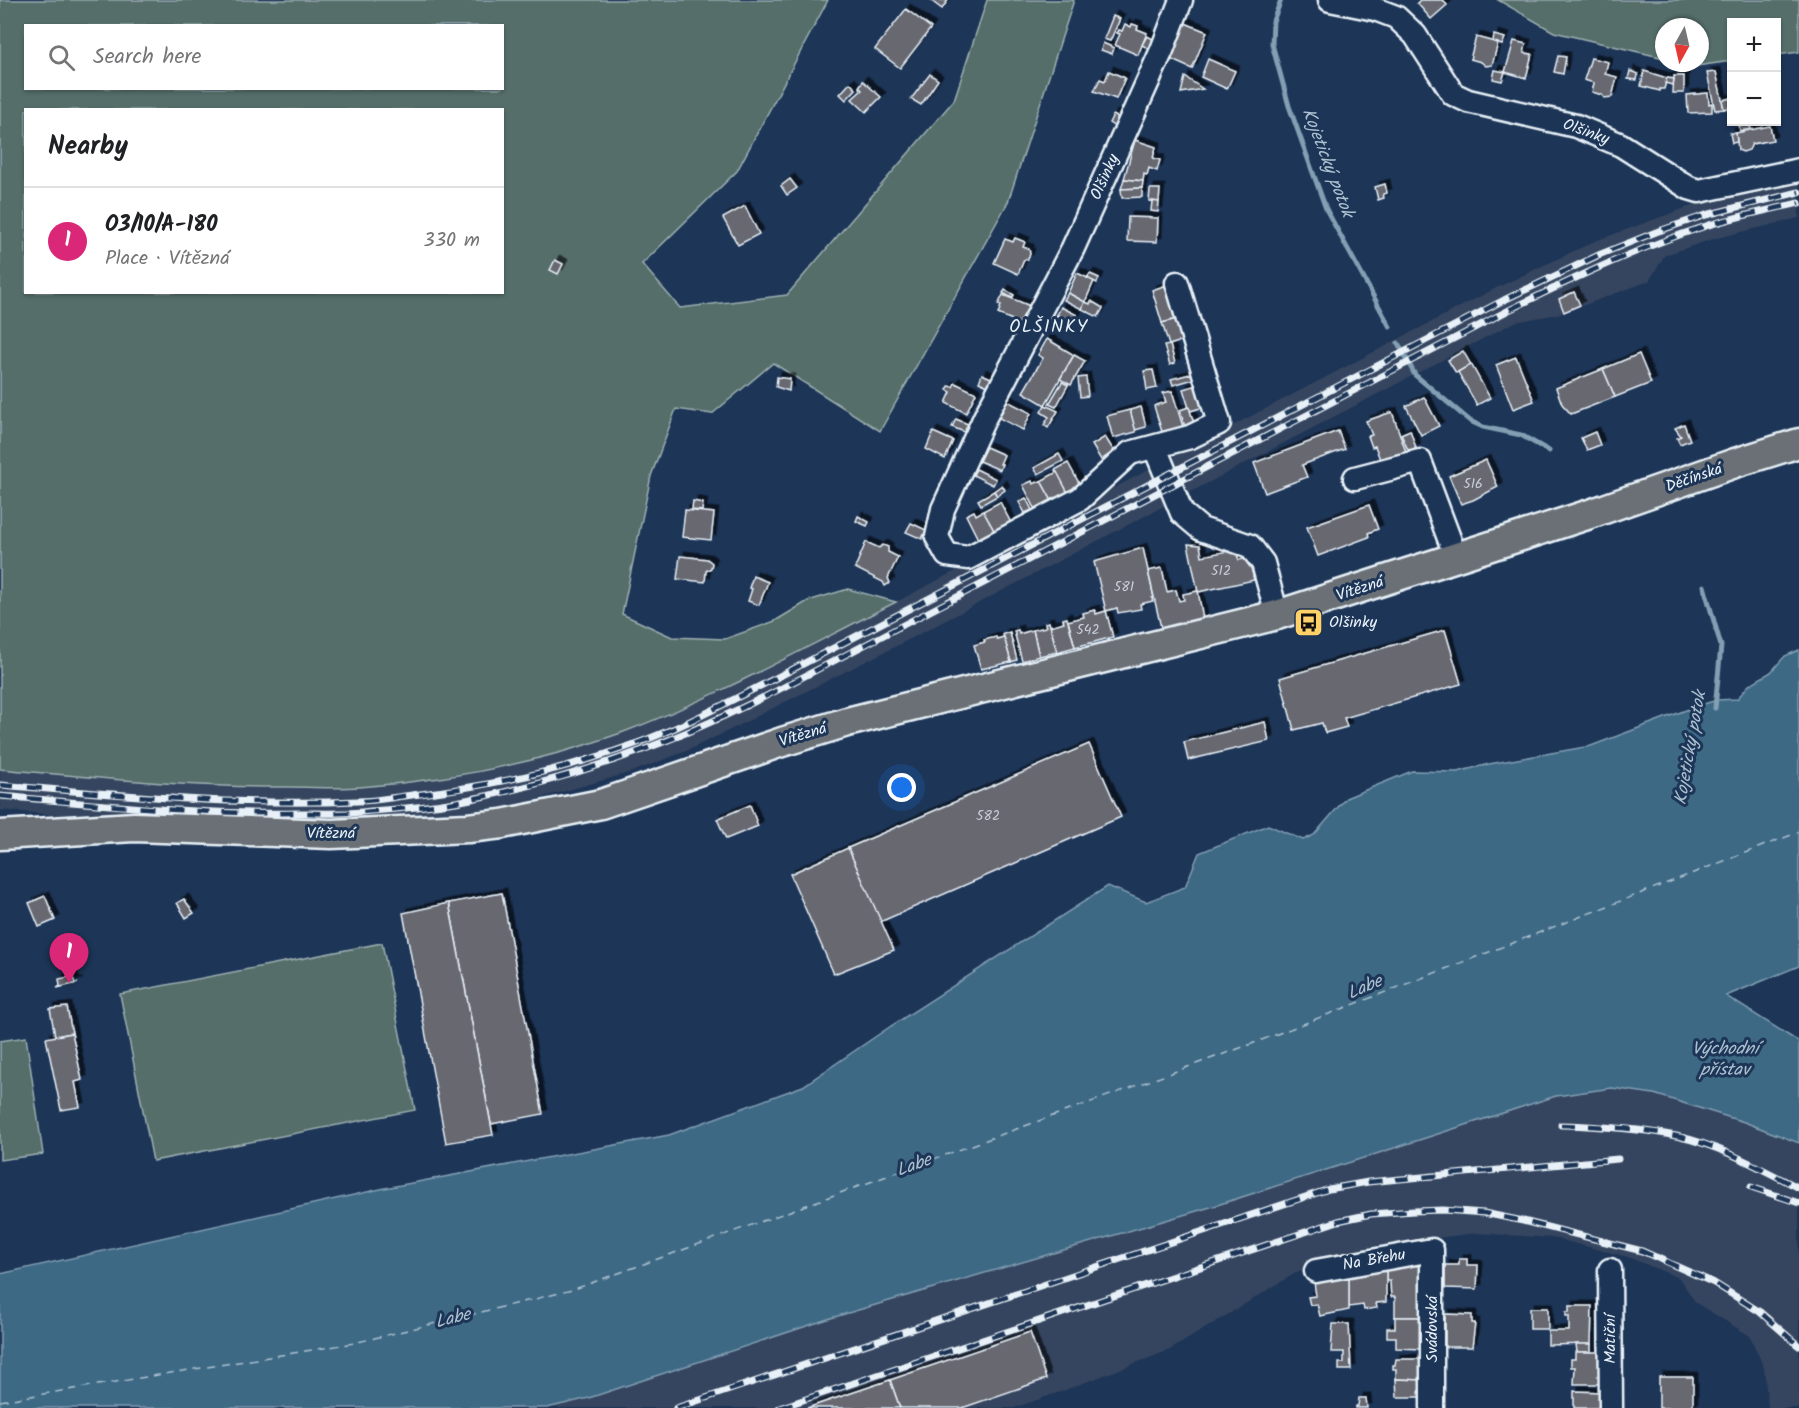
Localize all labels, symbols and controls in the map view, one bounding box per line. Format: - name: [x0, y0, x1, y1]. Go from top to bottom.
- north arrow: [1655, 18, 1709, 72]
- map controls: [1727, 18, 1781, 126]
- button: +: [1727, 18, 1781, 72]
- search box: [24, 24, 504, 90]
- text: Search here: [93, 40, 201, 75]
- icon: search: [45, 41, 78, 74]
- button: −: [1727, 72, 1781, 126]
- water label: Kojetický potok: [1293, 104, 1362, 224]
- street label: Olšinky: [1559, 112, 1613, 152]
- text: Nearby: [48, 126, 128, 168]
- street label: Olšinky: [1084, 150, 1126, 204]
- text: O3/10/A-180: [105, 208, 217, 243]
- text: 1: [64, 225, 71, 257]
- text: 330 m: [423, 225, 480, 257]
- text: Place · Vítězná: [105, 243, 230, 275]
- district label: OLŠINKY: [1009, 313, 1089, 342]
- street label: Děčínská: [1662, 456, 1727, 499]
- house number: 516: [1463, 473, 1483, 495]
- house number: 512: [1211, 560, 1231, 582]
- street label: Vítězná: [1333, 569, 1388, 608]
- house number: 581: [1114, 576, 1134, 598]
- bus stop icon: Olšinky: [1292, 606, 1324, 638]
- place label: Olšinky: [1329, 610, 1377, 635]
- house number: 542: [1076, 619, 1100, 641]
- water label: Kojetický potok: [1667, 686, 1716, 807]
- street label: Vítězná: [776, 716, 831, 754]
- your location: [887, 773, 916, 802]
- house number: 582: [976, 805, 1000, 827]
- street label: Vítězná: [307, 821, 357, 846]
- pin: 1: [50, 934, 88, 983]
- water label: Labe: [1343, 967, 1389, 1008]
- water label: Východní přístav: [1692, 1035, 1764, 1085]
- water label: Labe: [892, 1146, 938, 1186]
- street label: Na Břehu: [1341, 1242, 1408, 1278]
- street label: Svádovská: [1420, 1294, 1445, 1362]
- water label: Labe: [432, 1300, 476, 1337]
- street label: Matiční: [1598, 1312, 1623, 1364]

